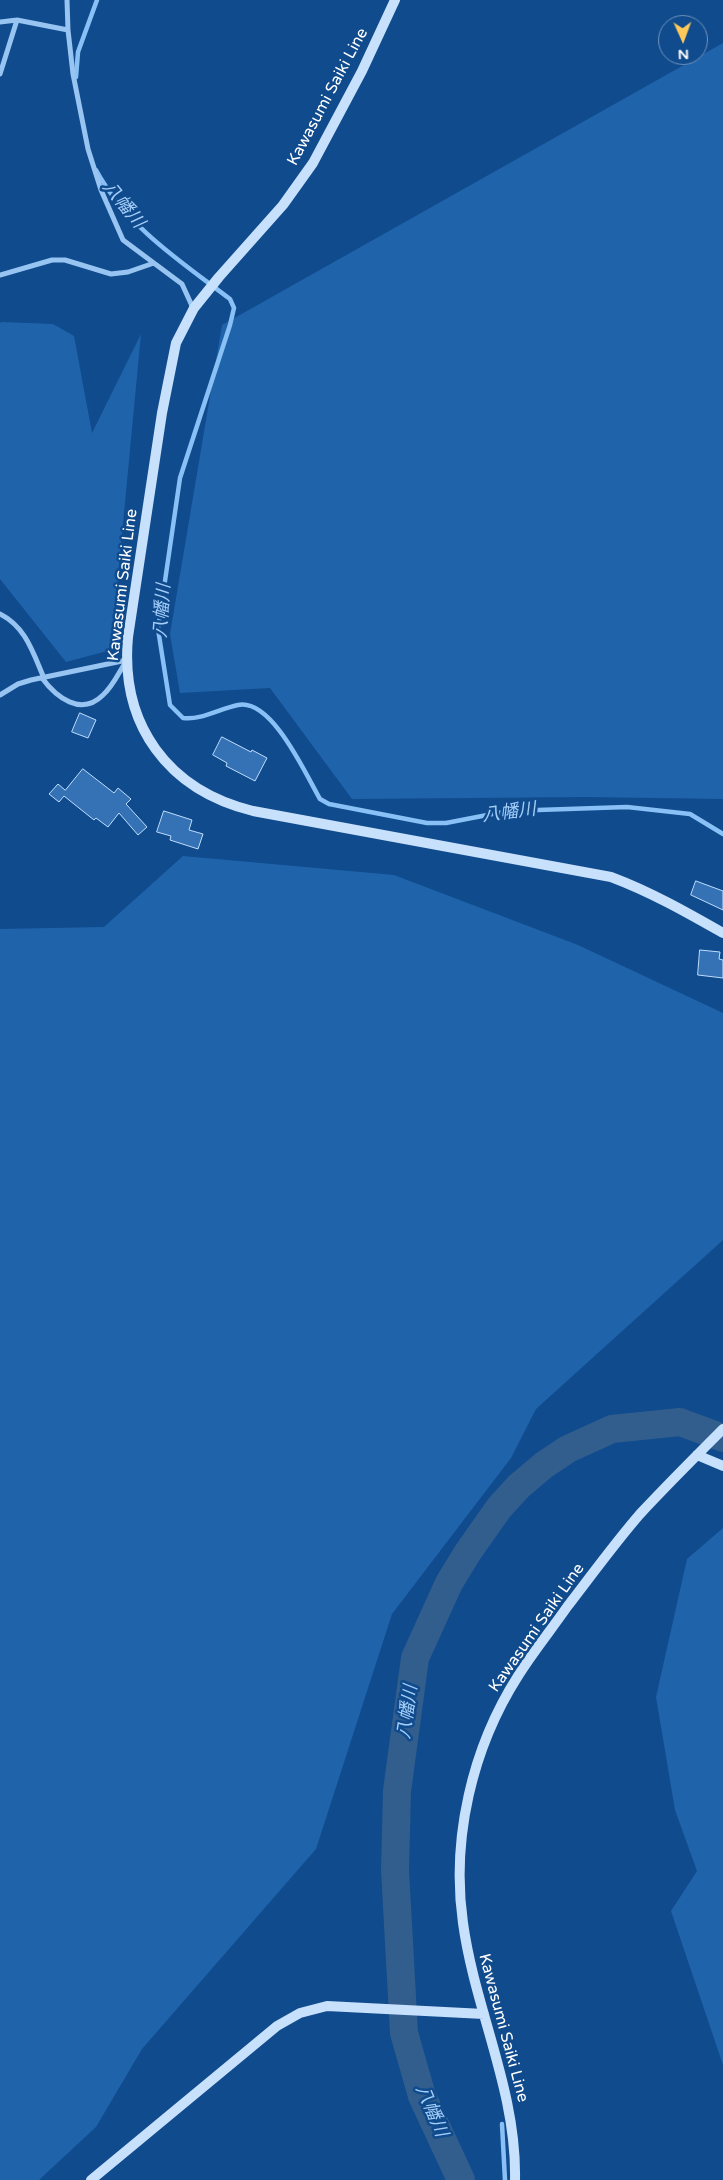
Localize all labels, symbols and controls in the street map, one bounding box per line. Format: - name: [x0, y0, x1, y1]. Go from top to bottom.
- north arrow: [658, 15, 708, 65]
- street label: Kawasumi Saiki Line: [284, 25, 372, 169]
- text: N: [678, 46, 689, 63]
- water label: 八幡川: [98, 177, 148, 233]
- street label: Kawasumi Saiki Line: [104, 508, 142, 662]
- water label: 八幡川: [150, 583, 176, 639]
- water label: 八幡川: [481, 799, 537, 827]
- street label: Kawasumi Saiki Line: [485, 1560, 589, 1696]
- water label: 八幡川: [394, 1684, 422, 1740]
- street label: Kawasumi Saiki Line: [474, 1952, 532, 2104]
- water label: 八幡川: [411, 2082, 451, 2140]

